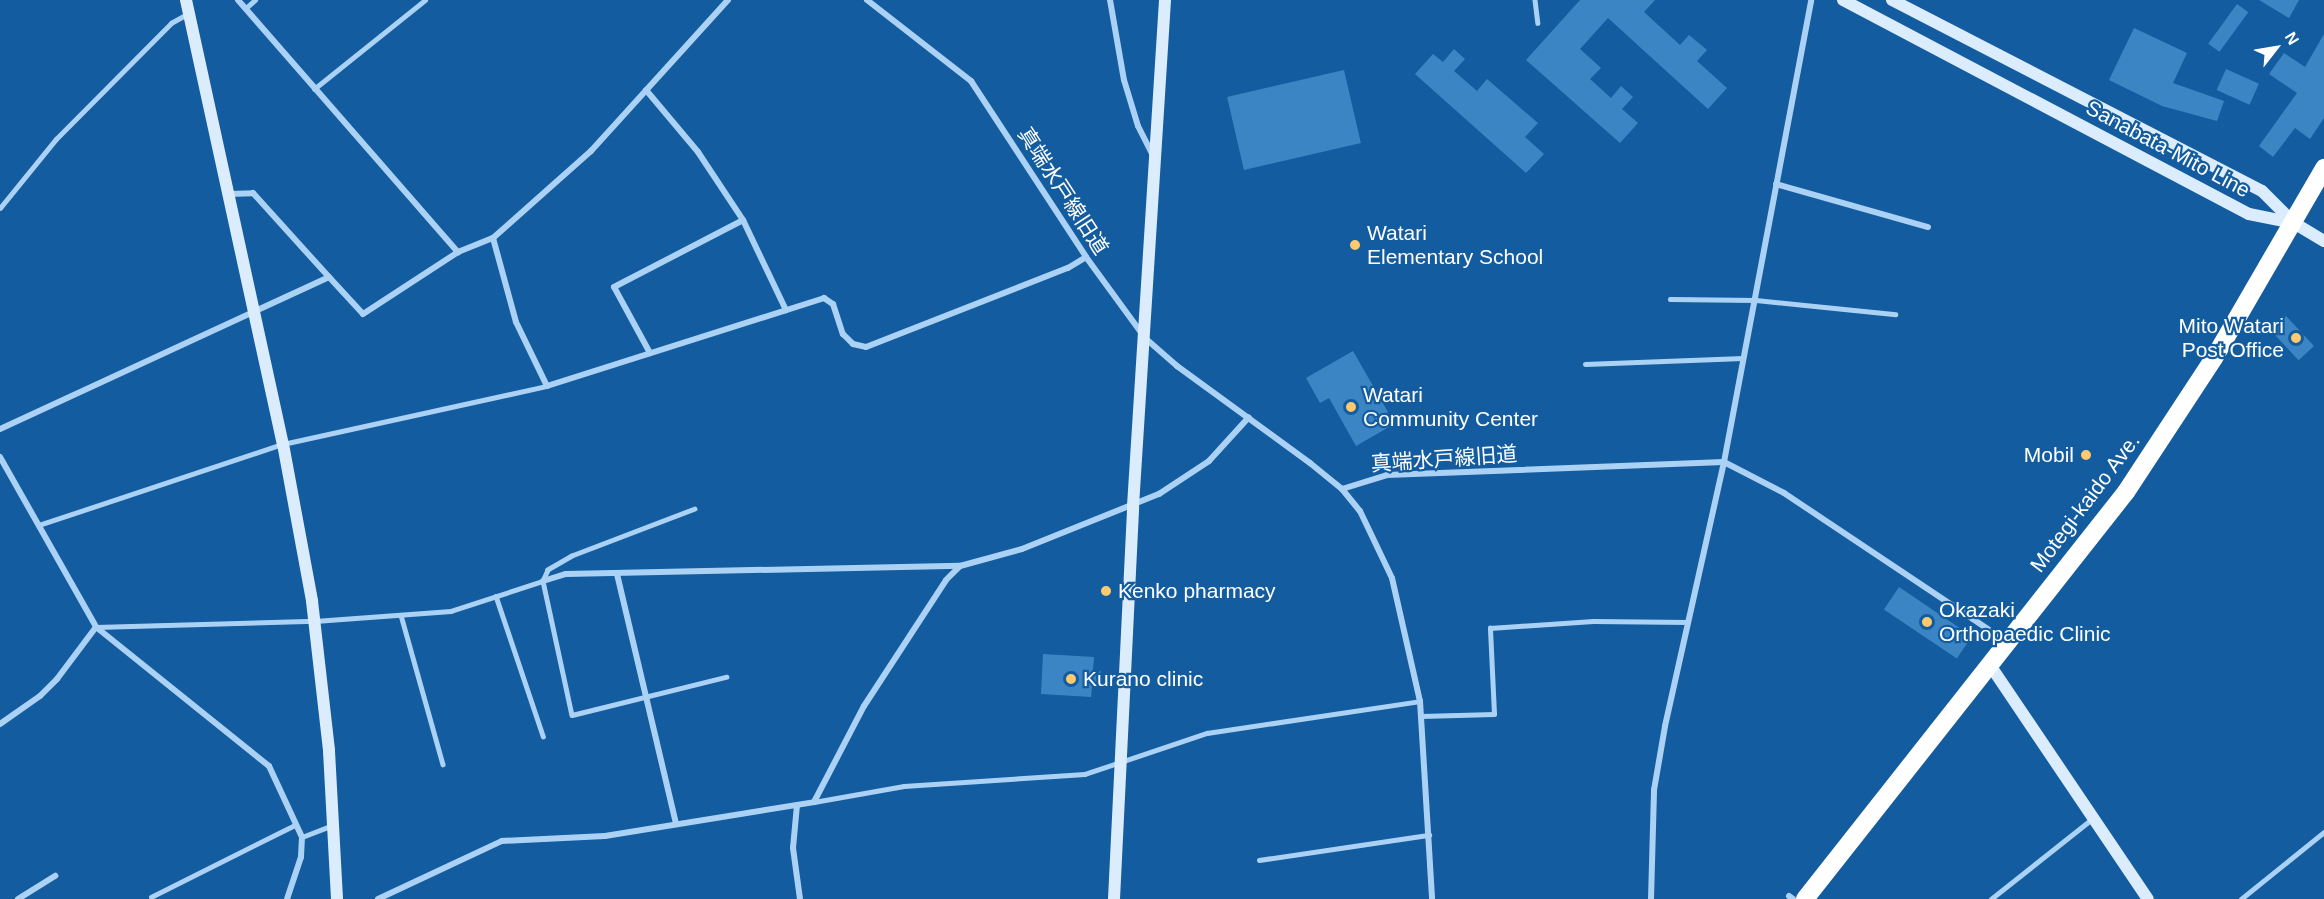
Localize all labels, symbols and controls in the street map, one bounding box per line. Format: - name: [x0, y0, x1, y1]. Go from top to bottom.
- north arrow: [2246, 18, 2306, 78]
- text: N: [2282, 29, 2302, 48]
- street label: Sanabata-Mito Line: [2082, 95, 2254, 203]
- street label: 真端水戸線旧道: [1012, 122, 1114, 260]
- place label: Watari Elementary School: [1367, 220, 1543, 270]
- marker: Watari Elementary School: [1348, 238, 1362, 252]
- place label: Mito Watari Post Office: [2179, 313, 2284, 363]
- marker: Mito Watari Post Office: [2289, 331, 2303, 345]
- place label: Watari Community Center: [1363, 382, 1538, 432]
- marker: Watari Community Center: [1344, 400, 1358, 414]
- street label: Motegi-kaido Ave.: [2024, 428, 2146, 578]
- street label: 真端水戸線旧道: [1370, 441, 1518, 477]
- place label: Mobil: [2024, 442, 2074, 468]
- marker: Mobil: [2079, 448, 2093, 462]
- place label: Kenko pharmacy: [1118, 578, 1276, 604]
- marker: Kenko pharmacy: [1099, 584, 1113, 598]
- place label: Okazaki Orthopaedic Clinic: [1939, 597, 2111, 647]
- marker: Okazaki Orthopaedic Clinic: [1920, 615, 1934, 629]
- place label: Kurano clinic: [1083, 666, 1203, 692]
- marker: Kurano clinic: [1064, 672, 1078, 686]

